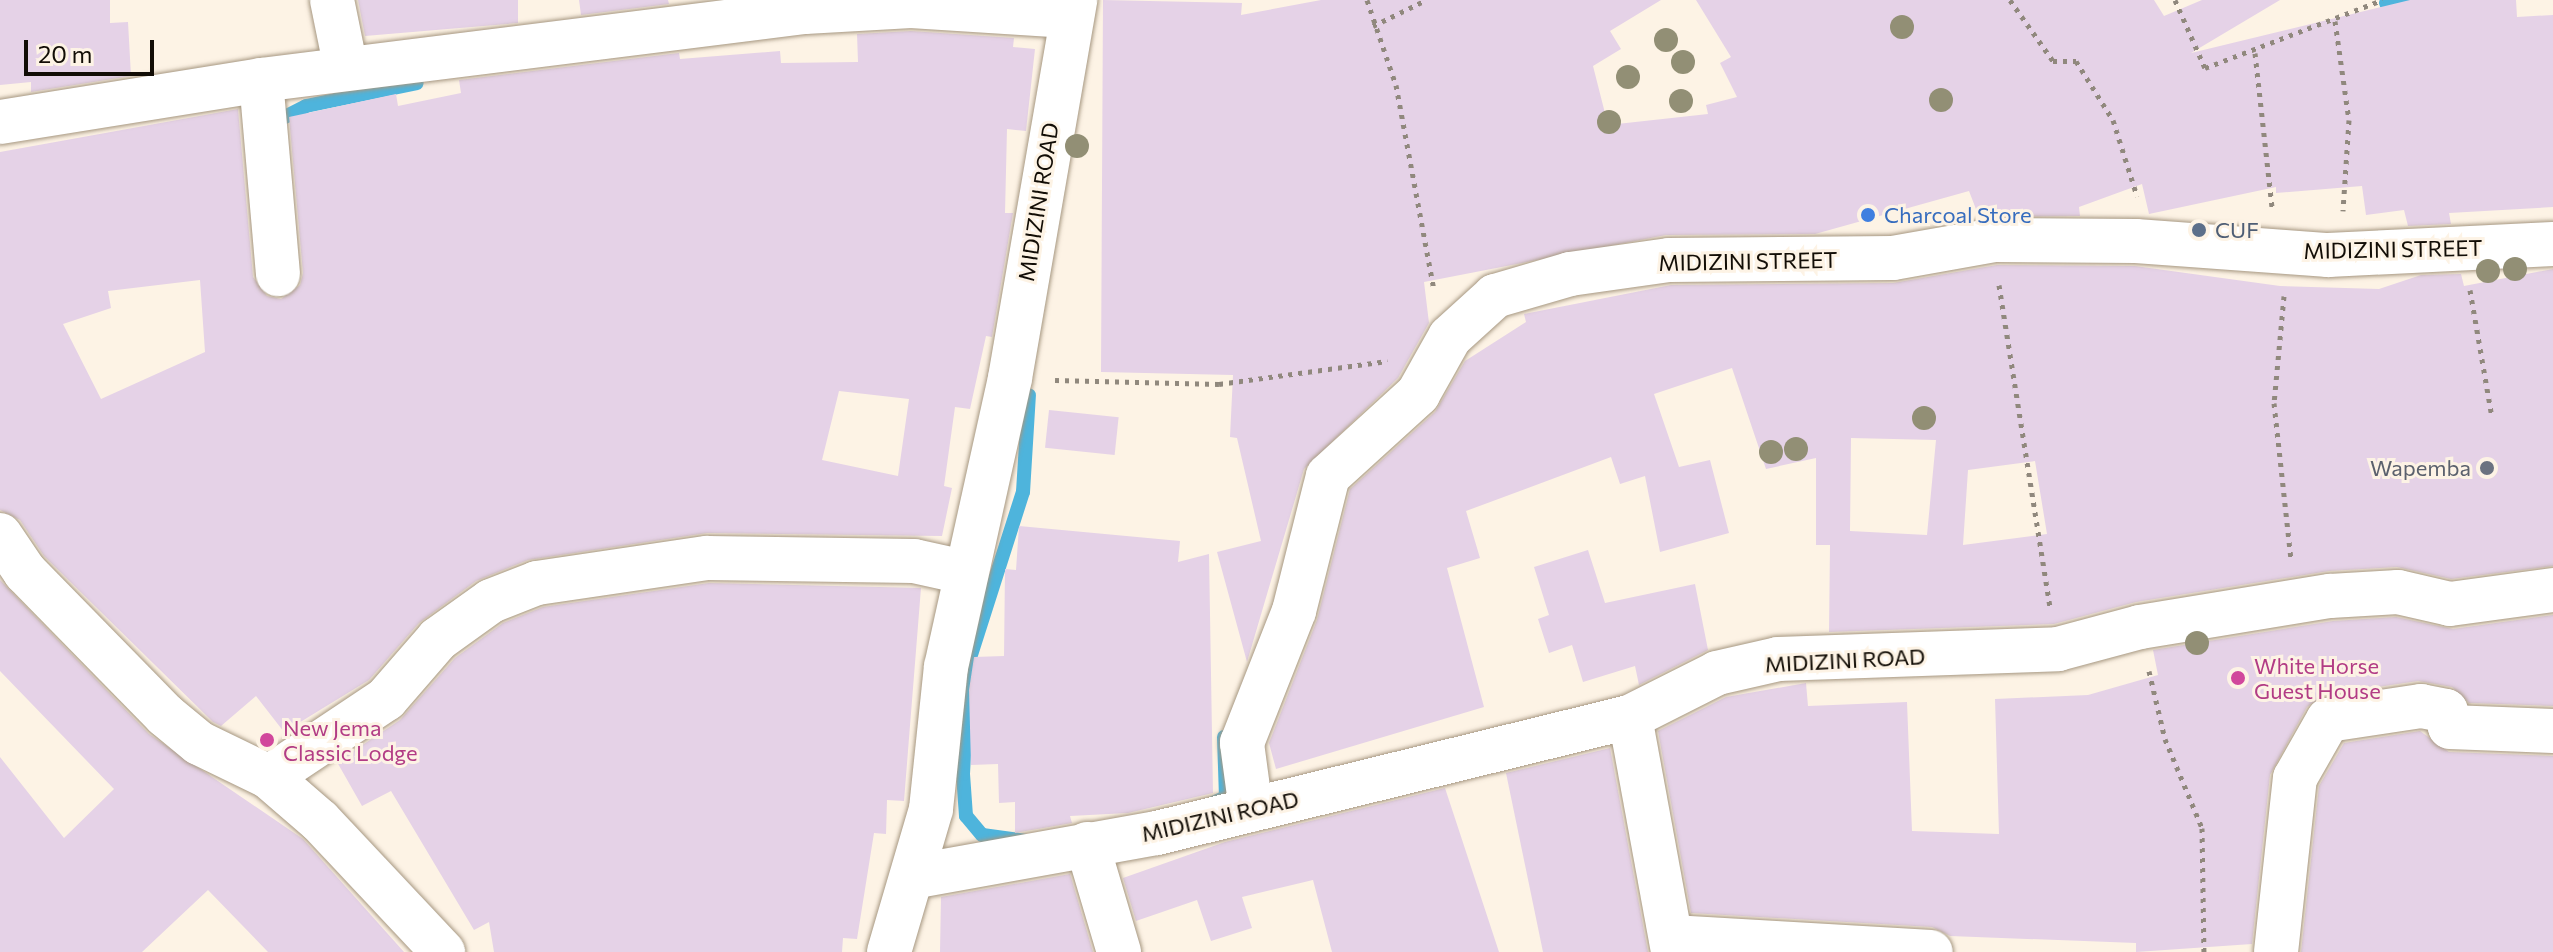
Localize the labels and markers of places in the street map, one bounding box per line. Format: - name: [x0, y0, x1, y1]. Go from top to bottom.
- place label: Charcoal Store: [1884, 202, 2032, 228]
- marker: Charcoal Store: [1859, 206, 1877, 224]
- place label: CUF: [2215, 217, 2259, 243]
- marker: CUF: [2190, 221, 2208, 239]
- place label: Wapemba: [2370, 455, 2471, 481]
- marker: Wapemba: [2478, 459, 2496, 477]
- place label: White Horse Guest House: [2254, 652, 2381, 704]
- marker: White Horse Guest House: [2229, 669, 2247, 687]
- place label: New Jema Classic Lodge: [283, 714, 418, 766]
- marker: New Jema Classic Lodge: [258, 731, 276, 749]

